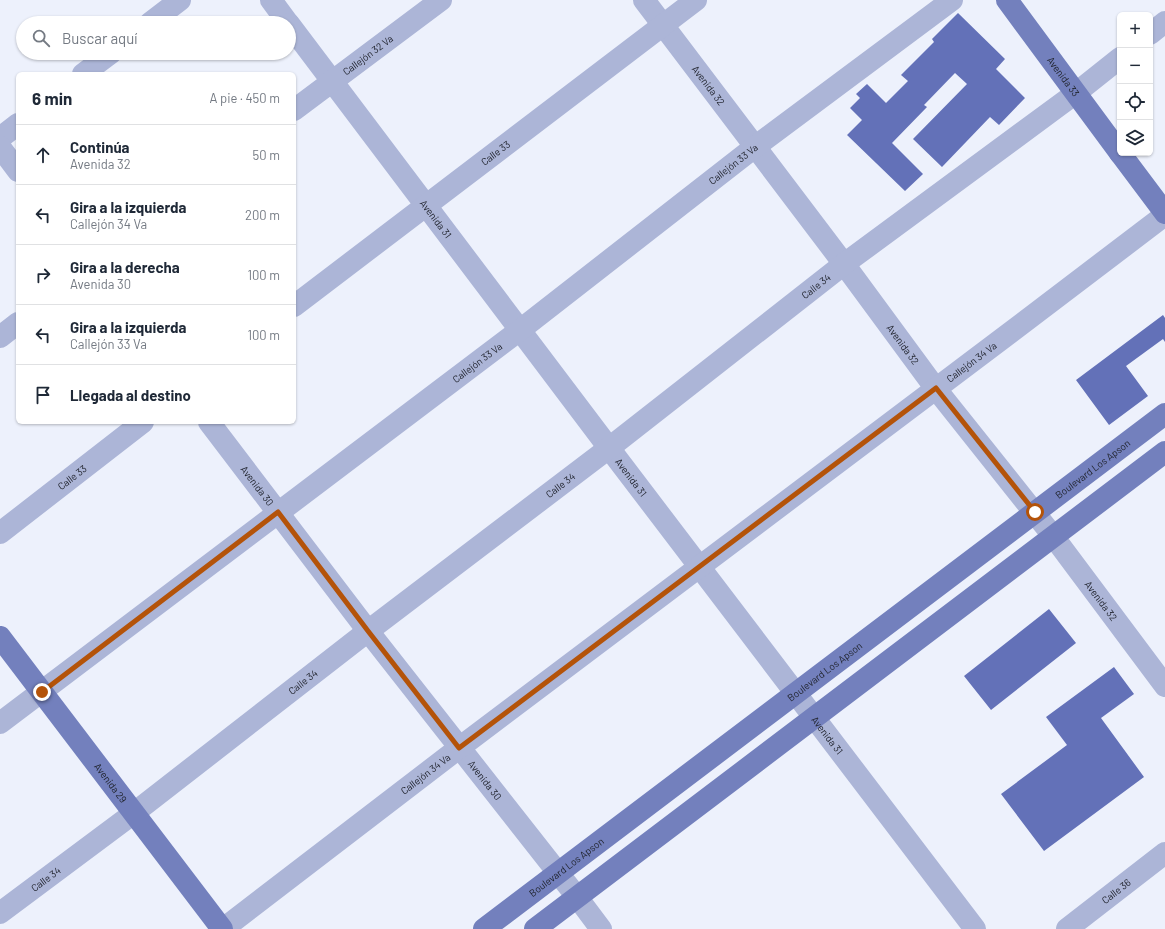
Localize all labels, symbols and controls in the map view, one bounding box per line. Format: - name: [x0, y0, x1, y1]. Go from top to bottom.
- map controls: [1117, 12, 1153, 156]
- button: +: [1117, 12, 1153, 48]
- search box: [16, 16, 296, 60]
- icon: search: [30, 27, 52, 49]
- text: Buscar aquí: [62, 29, 138, 47]
- street label: Callejón 32 Va: [340, 32, 395, 77]
- button: −: [1117, 48, 1153, 84]
- street label: Avenida 33: [1045, 54, 1082, 99]
- street label: Avenida 32: [690, 63, 728, 108]
- button: locate: [1117, 84, 1153, 120]
- text: 6 min: [32, 88, 72, 108]
- text: A pie · 450 m: [210, 90, 280, 106]
- button: layers: [1117, 120, 1153, 156]
- text: Continúa: [70, 138, 130, 156]
- street label: Calle 33: [478, 138, 512, 168]
- street label: Callejón 33 Va: [706, 141, 760, 187]
- icon: ahead: [32, 144, 54, 166]
- text: 50 m: [253, 147, 280, 163]
- text: Avenida 32: [70, 156, 131, 172]
- street label: Avenida 31: [418, 197, 454, 240]
- text: Gira a la izquierda: [70, 198, 186, 216]
- icon: left: [32, 204, 54, 226]
- text: 200 m: [245, 207, 280, 223]
- text: Callejón 34 Va: [70, 216, 147, 232]
- text: Gira a la derecha: [70, 258, 180, 276]
- icon: right: [32, 264, 54, 286]
- text: 100 m: [247, 267, 280, 283]
- street label: Calle 34: [799, 271, 833, 301]
- text: Avenida 30: [70, 276, 131, 292]
- text: Gira a la izquierda: [70, 318, 186, 336]
- street label: Avenida 32: [884, 322, 922, 367]
- icon: left: [32, 324, 54, 346]
- text: 100 m: [247, 327, 280, 343]
- text: Callejón 33 Va: [70, 336, 147, 352]
- street label: Callejón 34 Va: [944, 339, 999, 385]
- street label: Callejón 33 Va: [450, 340, 504, 385]
- icon: arrive: [32, 384, 54, 406]
- text: Llegada al destino: [70, 386, 191, 404]
- street label: Boulevard Los Apson: [1053, 437, 1132, 501]
- street label: Avenida 31: [613, 456, 650, 499]
- street label: Calle 33: [55, 462, 89, 492]
- street label: Avenida 30: [238, 463, 276, 508]
- street label: Calle 34: [543, 470, 577, 500]
- route start: [1026, 503, 1044, 521]
- street label: Avenida 32: [1082, 578, 1120, 623]
- street label: Boulevard Los Apson: [785, 639, 864, 704]
- street label: Calle 34: [286, 667, 320, 697]
- route end: [33, 683, 51, 701]
- street label: Avenida 31: [809, 714, 846, 757]
- street label: Callejón 34 Va: [398, 751, 453, 797]
- street label: Avenida 30: [466, 758, 504, 802]
- street label: Avenida 29: [92, 760, 130, 805]
- street label: Boulevard Los Apson: [526, 835, 606, 899]
- street label: Calle 34: [29, 864, 63, 894]
- street label: Calle 36: [1099, 876, 1133, 906]

